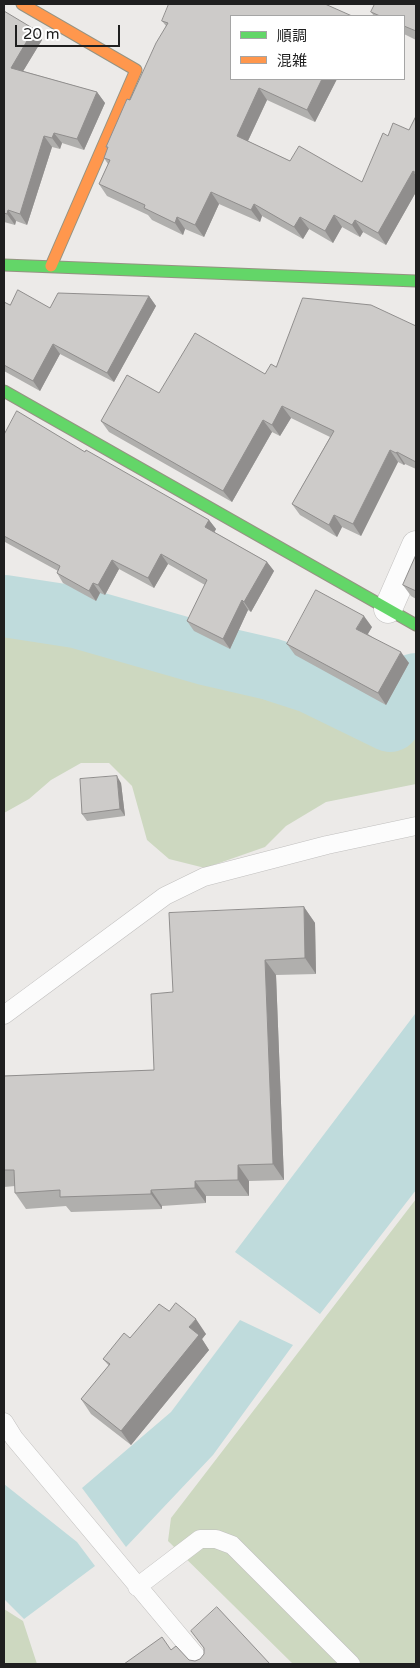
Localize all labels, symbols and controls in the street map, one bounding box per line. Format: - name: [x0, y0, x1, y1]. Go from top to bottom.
- scale bar: [18, 15, 122, 47]
- legend: [230, 15, 405, 80]
- text: 20 m: [23, 25, 60, 43]
- text: 順調: [277, 27, 307, 45]
- text: 混雑: [277, 52, 307, 70]

